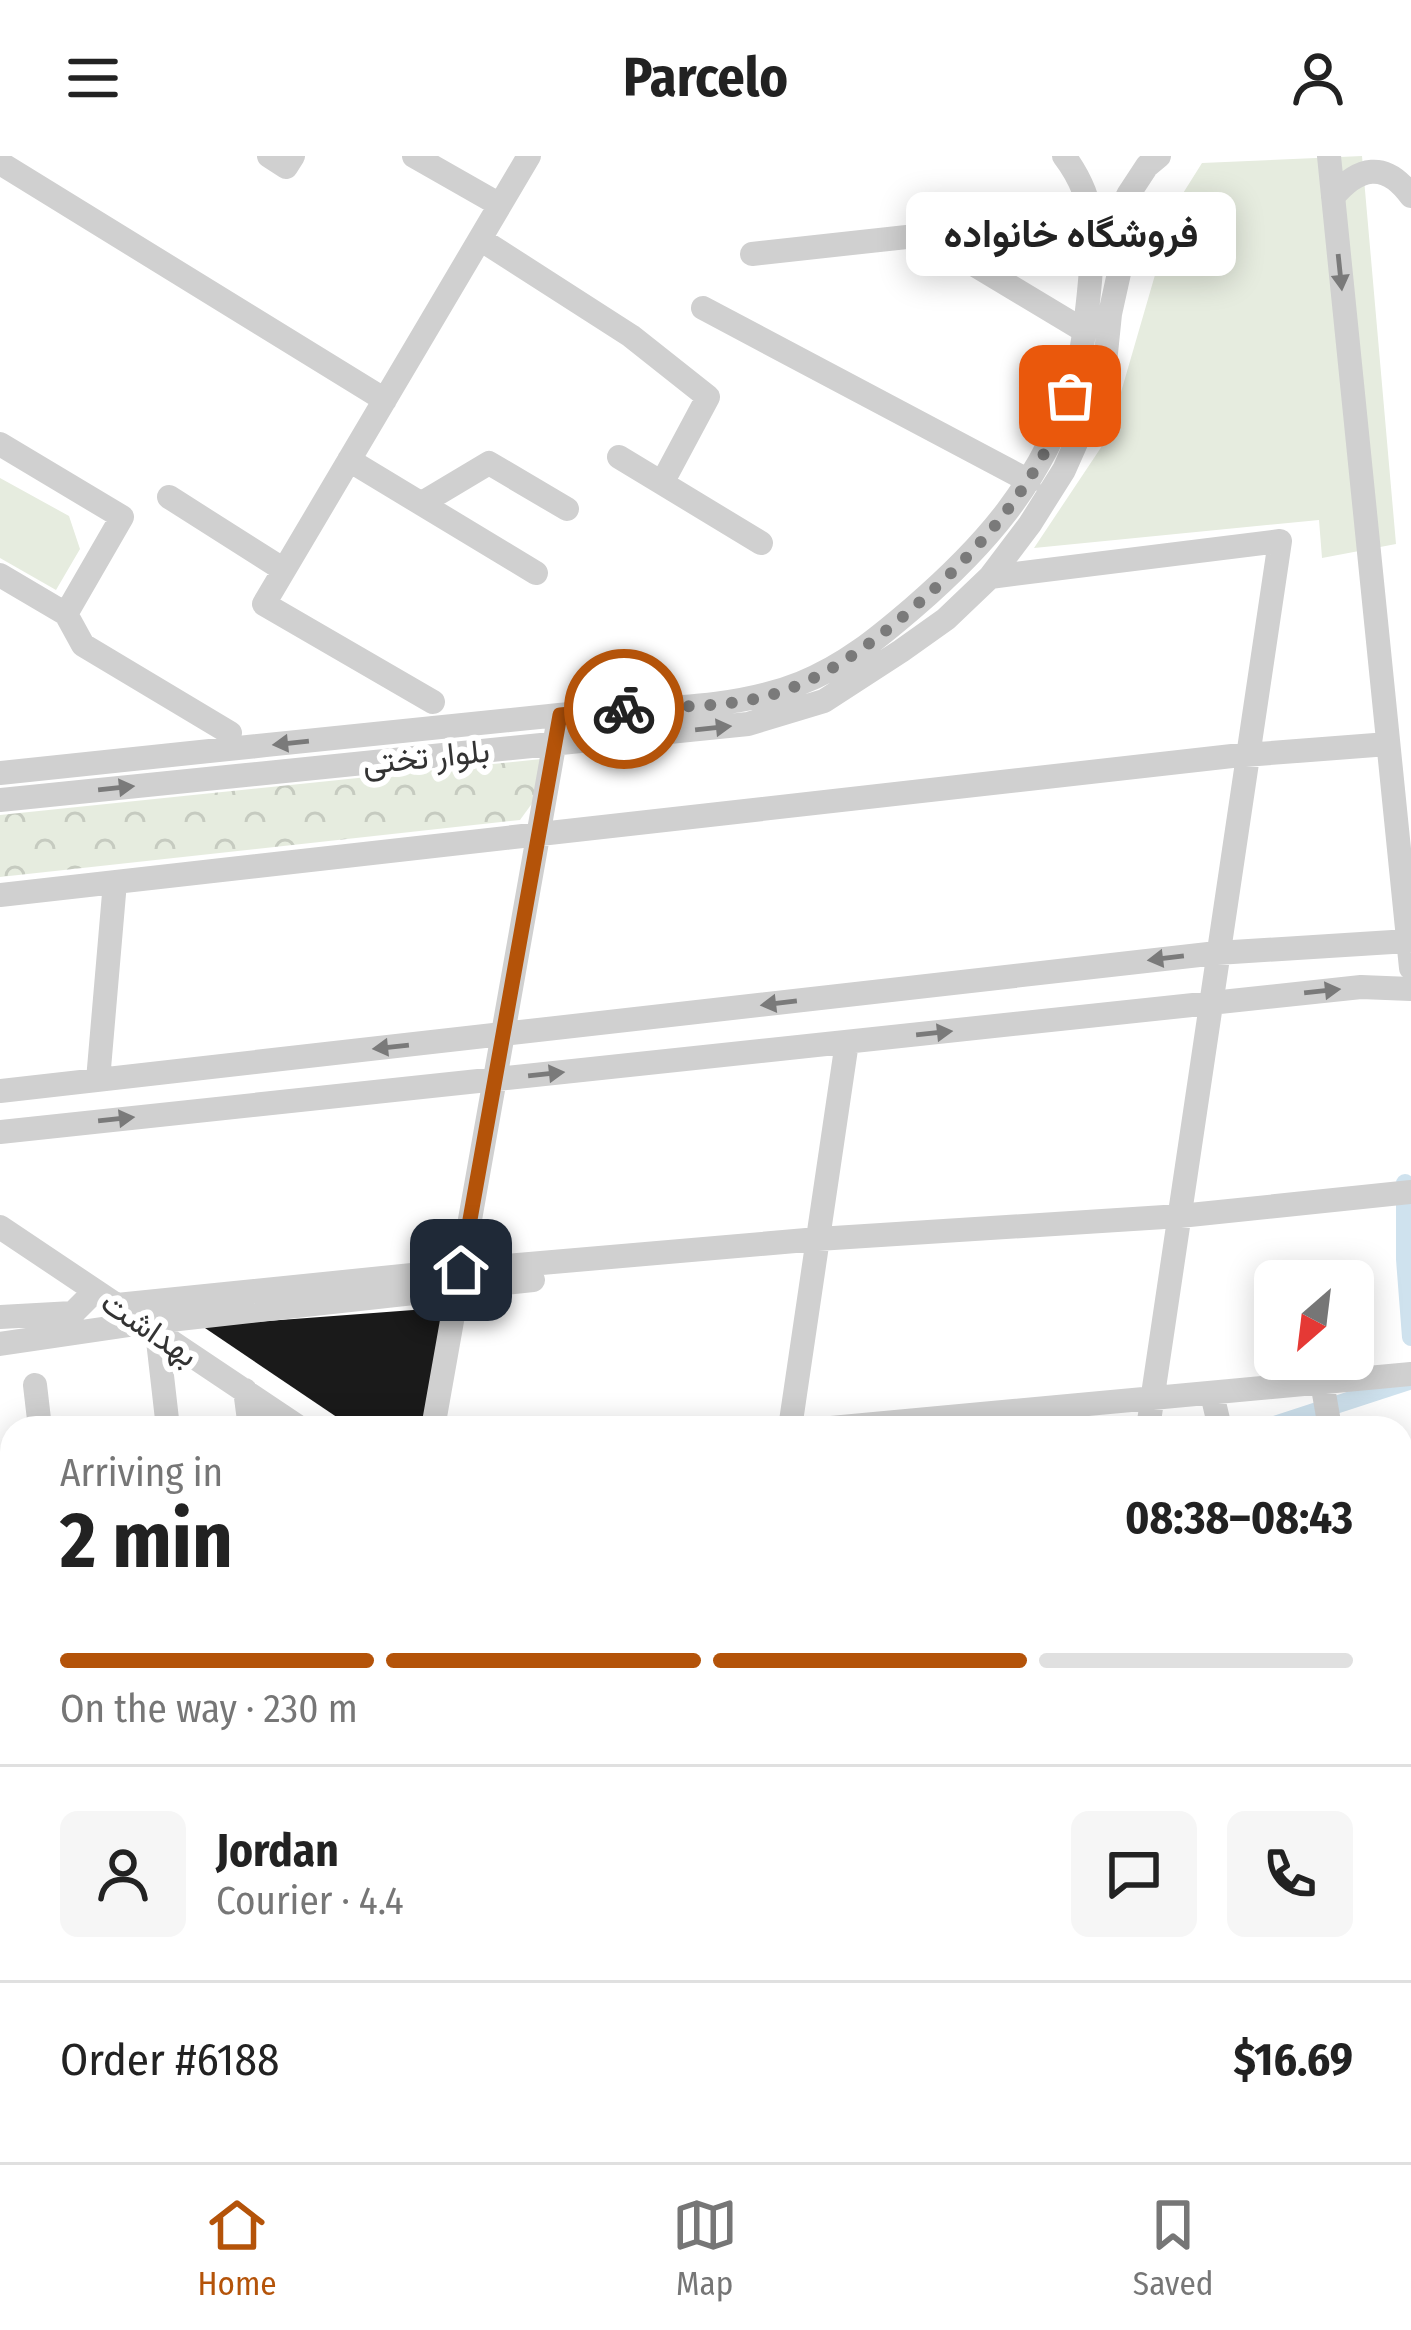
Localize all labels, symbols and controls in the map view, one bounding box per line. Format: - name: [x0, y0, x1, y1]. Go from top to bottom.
- icon: menu: [60, 45, 126, 111]
- icon: person: [1285, 45, 1351, 111]
- text: Parcelo: [623, 46, 788, 110]
- callout: فروشگاه خانواده: [905, 192, 1235, 276]
- text: فروشگاه خانواده: [944, 211, 1198, 257]
- one-way arrow: [1331, 254, 1350, 292]
- pin: [1019, 345, 1121, 447]
- icon: bag: [1037, 363, 1103, 429]
- courier: [564, 649, 684, 769]
- icon: bike: [591, 676, 657, 742]
- one-way arrow: [695, 718, 732, 737]
- street label: بلوار تختی: [361, 730, 492, 784]
- one-way arrow: [272, 734, 309, 753]
- one-way arrow: [98, 778, 136, 797]
- one-way arrow: [1147, 949, 1184, 968]
- one-way arrow: [1303, 982, 1341, 1001]
- one-way arrow: [759, 994, 797, 1013]
- one-way arrow: [916, 1023, 953, 1042]
- one-way arrow: [372, 1038, 409, 1057]
- one-way arrow: [528, 1064, 565, 1083]
- one-way arrow: [98, 1110, 135, 1129]
- pin: [410, 1219, 512, 1321]
- icon: home: [428, 1237, 494, 1303]
- north arrow: [1254, 1260, 1374, 1380]
- map controls: [1254, 1260, 1374, 1380]
- street label: بهداشت: [93, 1282, 205, 1376]
- text: Arriving in: [60, 1450, 223, 1496]
- text: 08:38–08:43: [1125, 1491, 1353, 1545]
- text: 2 min: [60, 1494, 233, 1588]
- text: On the way · 230 m: [60, 1686, 358, 1732]
- button: person: [60, 1811, 186, 1937]
- button: chat: [1071, 1811, 1197, 1937]
- button: phone: [1227, 1811, 1353, 1937]
- text: Jordan: [216, 1824, 339, 1878]
- text: Courier · 4.4: [216, 1878, 404, 1924]
- text: Order #6188: [60, 2033, 279, 2087]
- text: $16.69: [1234, 2033, 1353, 2087]
- tab: Home: [198, 2192, 277, 2304]
- tab: Map: [672, 2192, 738, 2304]
- tab: Saved: [1133, 2192, 1213, 2304]

